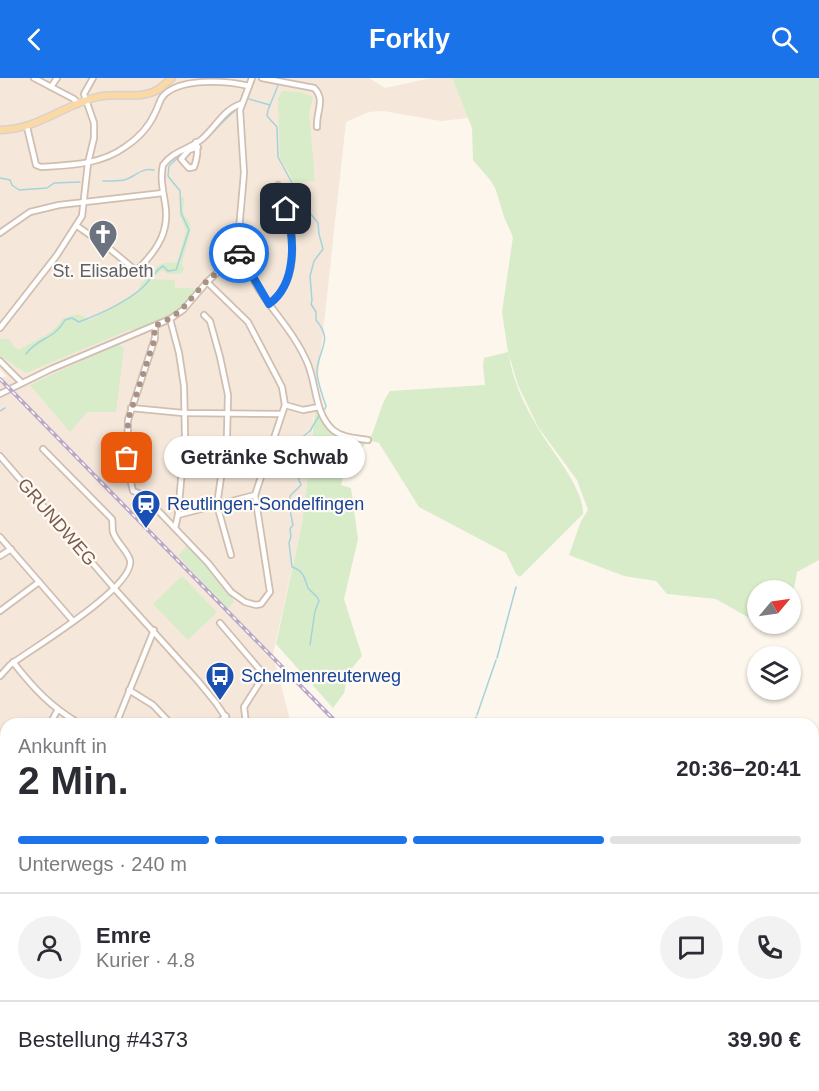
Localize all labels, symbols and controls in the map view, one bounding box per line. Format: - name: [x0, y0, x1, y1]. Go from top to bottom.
- icon: back: [18, 23, 51, 56]
- icon: search: [768, 23, 801, 56]
- text: Forkly: [369, 24, 450, 54]
- pin: [260, 183, 311, 234]
- icon: home: [269, 192, 302, 225]
- church icon: St. Elisabeth: [87, 218, 119, 260]
- courier: [209, 223, 269, 283]
- icon: car: [223, 237, 256, 270]
- place label: St. Elisabeth: [52, 261, 154, 281]
- pin: [101, 432, 152, 483]
- callout: Getränke Schwab: [163, 437, 364, 479]
- icon: bag: [110, 441, 143, 474]
- text: Getränke Schwab: [181, 446, 348, 468]
- street label: GRUNDWEG: [14, 474, 100, 570]
- station icon: Reutlingen-Sondelfingen: [130, 488, 162, 530]
- place label: Reutlingen-Sondelfingen: [167, 494, 364, 514]
- north arrow: [747, 580, 801, 634]
- map controls: [747, 580, 801, 700]
- button: layers: [747, 646, 801, 700]
- bus stop icon: Schelmenreuterweg: [204, 660, 236, 702]
- place label: Schelmenreuterweg: [241, 666, 401, 686]
- text: Ankunft in: [18, 735, 107, 757]
- text: 20:36–20:41: [676, 756, 801, 781]
- text: 2 Min.: [18, 759, 129, 802]
- text: Unterwegs · 240 m: [18, 853, 187, 875]
- button: person: [18, 916, 81, 979]
- button: chat: [660, 916, 723, 979]
- button: phone: [738, 916, 801, 979]
- text: Emre: [96, 923, 151, 948]
- text: Kurier · 4.8: [96, 949, 195, 971]
- text: Bestellung #4373: [18, 1027, 188, 1052]
- text: 39.90 €: [728, 1027, 801, 1052]

